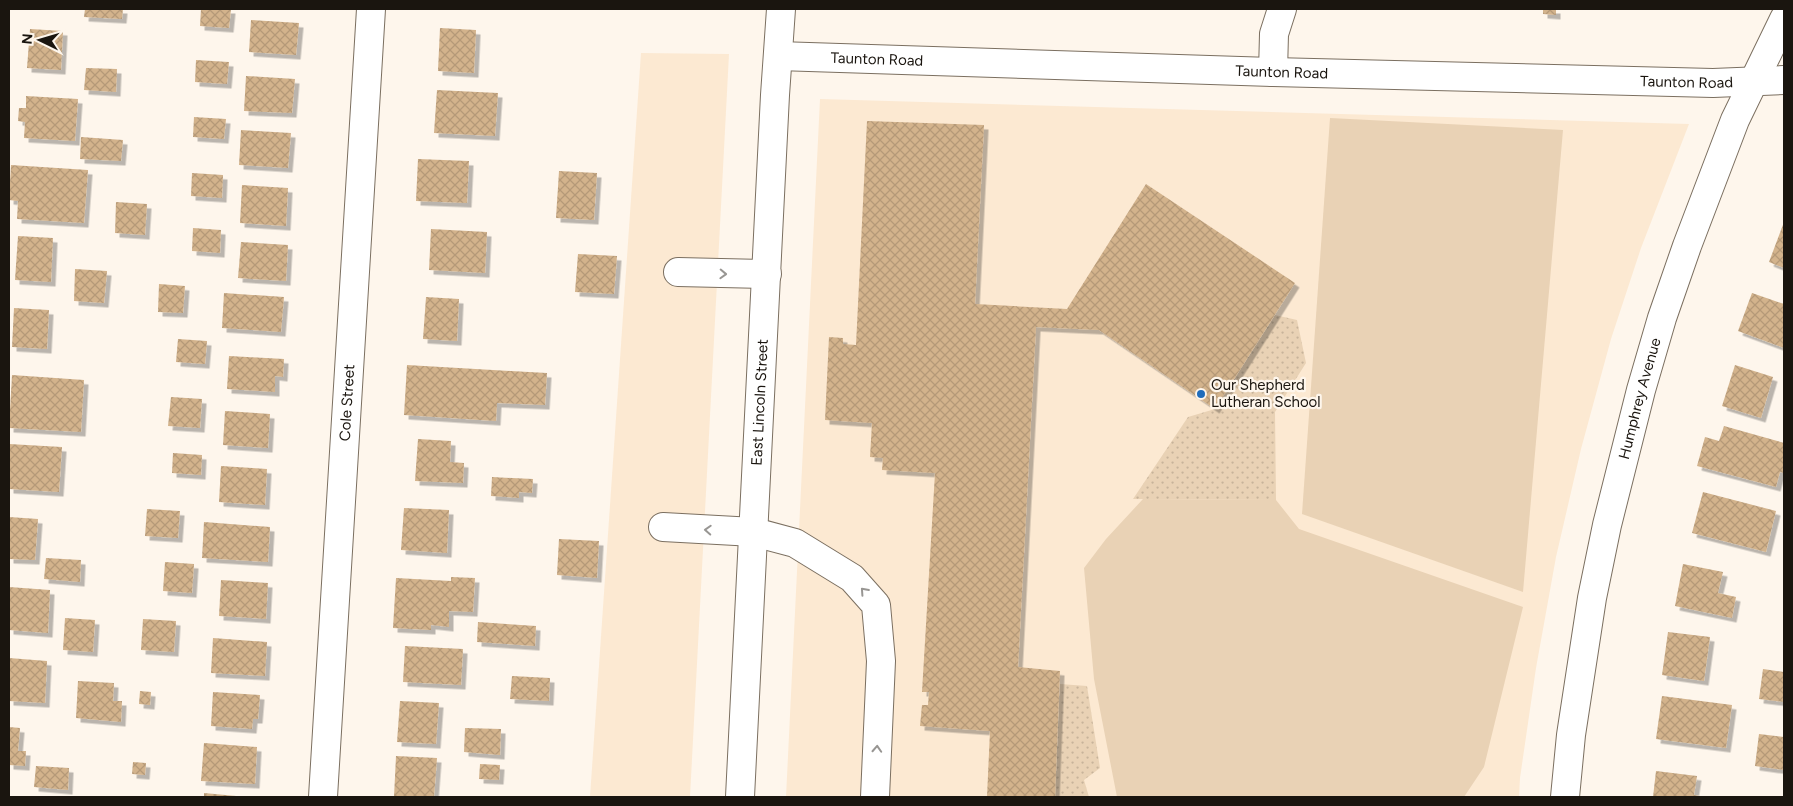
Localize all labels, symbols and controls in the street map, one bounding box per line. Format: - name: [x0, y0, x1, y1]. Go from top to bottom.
- north arrow: [15, 15, 65, 65]
- text: N: [19, 33, 36, 45]
- street label: Taunton Road: [830, 49, 924, 70]
- street label: Taunton Road: [1235, 62, 1328, 82]
- street label: Taunton Road: [1640, 72, 1733, 92]
- one-way arrow: [719, 268, 727, 279]
- street label: Humphrey Avenue: [1615, 336, 1665, 461]
- street label: East Lincoln Street: [748, 338, 772, 466]
- street label: Cole Street: [336, 364, 358, 442]
- place label: Our Shepherd Lutheran School: [1211, 376, 1321, 411]
- marker: Our Shepherd Lutheran School: [1195, 388, 1207, 400]
- one-way arrow: [704, 524, 712, 535]
- one-way arrow: [861, 588, 870, 597]
- one-way arrow: [871, 744, 882, 752]

